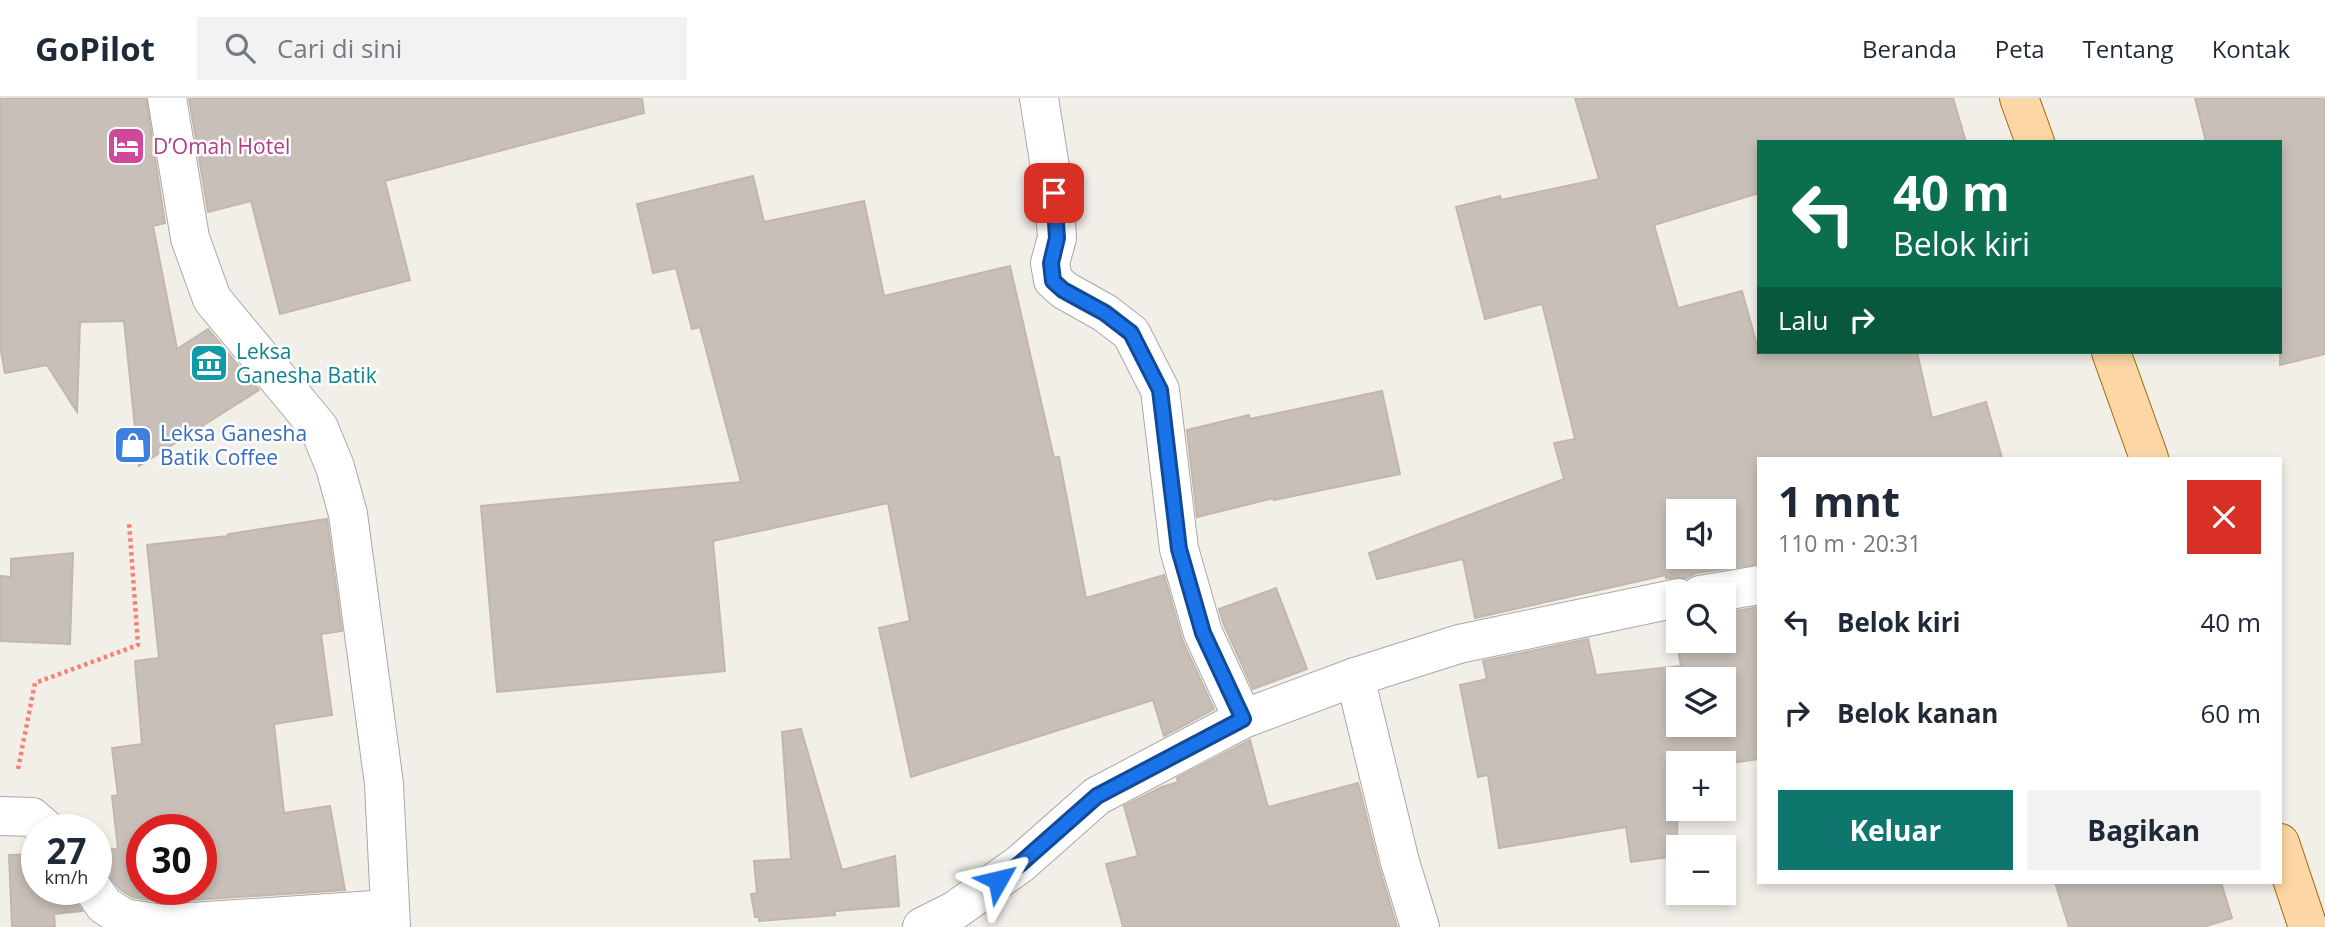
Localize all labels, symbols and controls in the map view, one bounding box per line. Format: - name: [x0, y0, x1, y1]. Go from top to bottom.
- search box: [197, 17, 687, 80]
- text: GoPilot: [35, 26, 155, 71]
- icon: search: [221, 29, 259, 67]
- text: Cari di sini: [277, 30, 402, 66]
- text: Beranda: [1862, 32, 1957, 65]
- text: Peta: [1995, 32, 2045, 65]
- text: Tentang: [2083, 32, 2174, 65]
- text: Kontak: [2212, 32, 2290, 65]
- hotel icon: D’Omah Hotel: [105, 125, 147, 167]
- place label: D’Omah Hotel: [153, 132, 290, 160]
- text: 40 m: [1893, 159, 2010, 225]
- pin: [1024, 163, 1084, 223]
- icon: left: [1778, 168, 1869, 259]
- icon: arrive: [1035, 174, 1073, 212]
- text: Belok kiri: [1893, 222, 2030, 265]
- icon: right: [1843, 301, 1881, 339]
- text: Lalu: [1778, 302, 1829, 338]
- place label: Leksa Ganesha Batik: [236, 337, 377, 389]
- museum icon: Leksa Ganesha Batik: [188, 342, 230, 384]
- place label: Leksa Ganesha Batik Coffee: [160, 419, 307, 471]
- shop icon: Leksa Ganesha Batik Coffee: [112, 424, 154, 466]
- text: 1 mnt: [1778, 472, 1900, 529]
- button: close: [2187, 480, 2261, 554]
- map controls: [1666, 499, 1736, 905]
- button: sound: [1666, 499, 1736, 569]
- text: 110 m · 20:31: [1778, 527, 1921, 559]
- button: search: [1666, 583, 1736, 653]
- icon: left: [1778, 603, 1816, 641]
- text: Belok kiri: [1837, 604, 1961, 640]
- text: 40 m: [2200, 604, 2261, 640]
- button: layers: [1666, 667, 1736, 737]
- icon: right: [1778, 694, 1816, 732]
- text: Belok kanan: [1837, 695, 1998, 731]
- text: 60 m: [2200, 695, 2261, 731]
- button: +: [1666, 751, 1736, 821]
- button: Keluar: [1778, 790, 2013, 870]
- button: Bagikan: [2027, 790, 2261, 870]
- speed limit sign: 30: [126, 814, 217, 905]
- text: 27: [46, 827, 87, 874]
- button: −: [1666, 835, 1736, 905]
- position arrow: [961, 843, 1035, 917]
- text: km/h: [45, 865, 88, 889]

